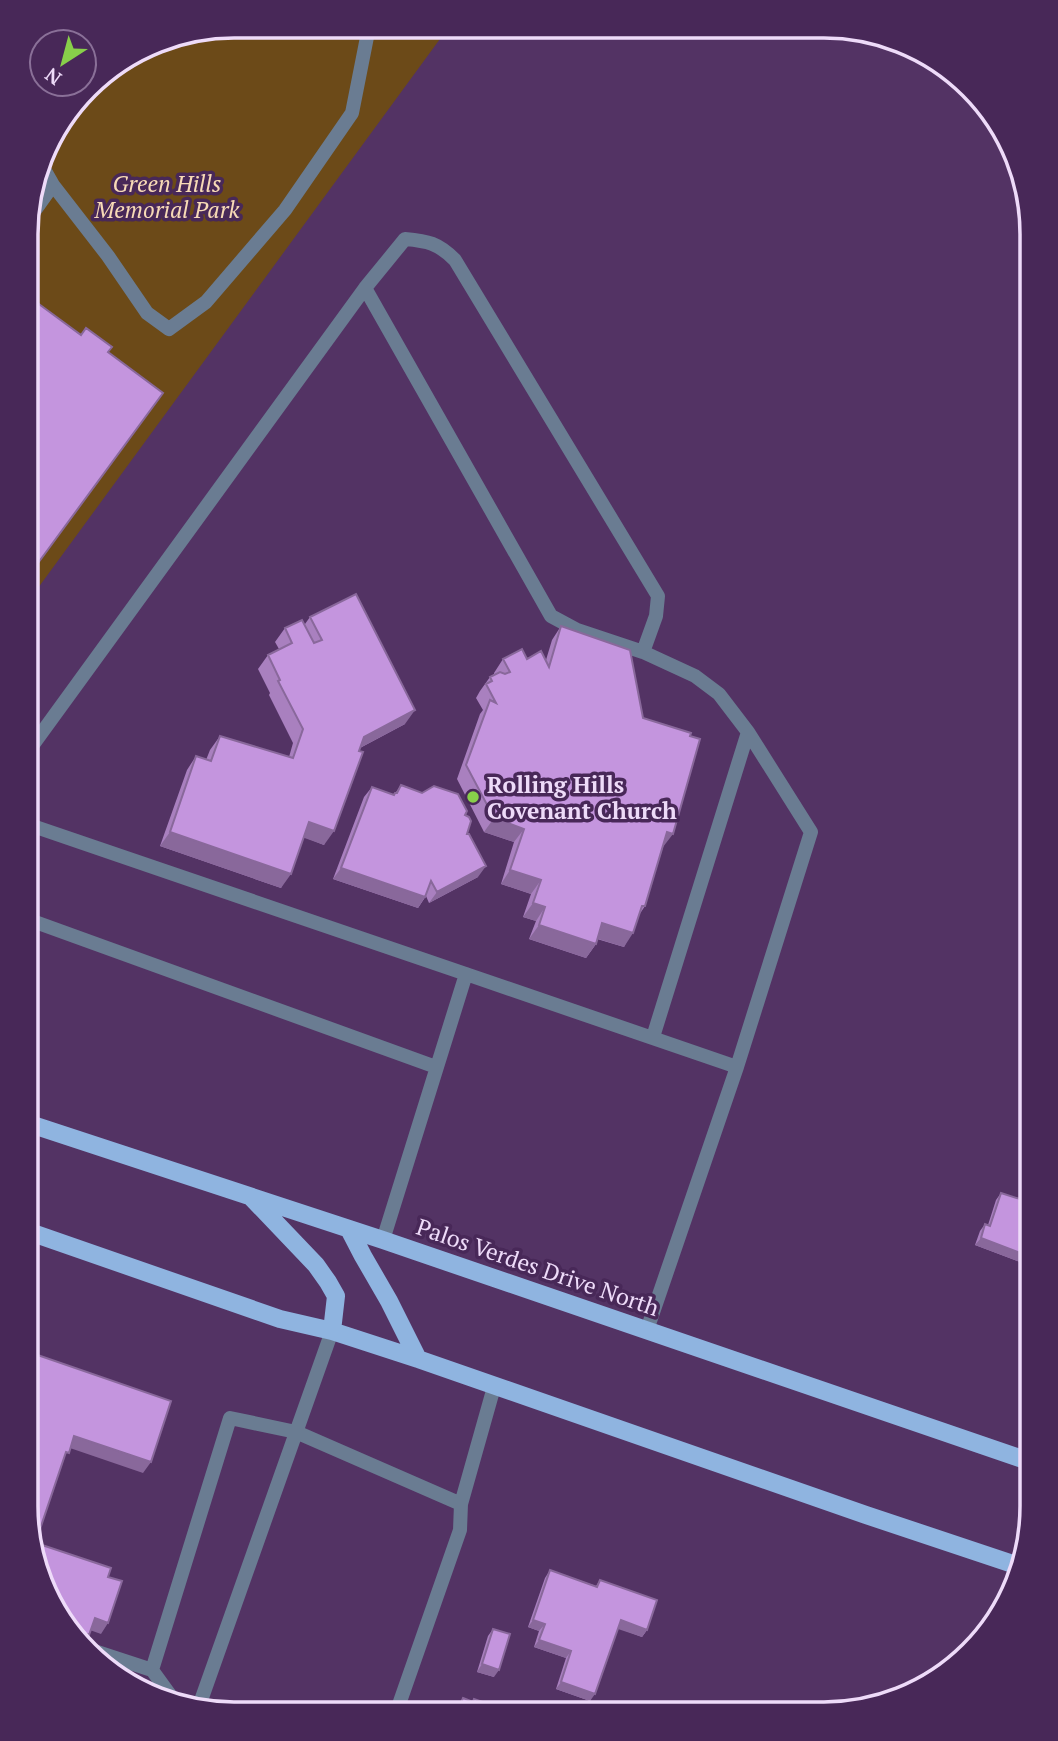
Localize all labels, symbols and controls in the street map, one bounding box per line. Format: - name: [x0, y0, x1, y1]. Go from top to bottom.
- north arrow: [28, 28, 98, 98]
- text: N: [39, 62, 66, 92]
- park label: Green Hills Memorial Park: [93, 168, 241, 225]
- place label: Rolling Hills Covenant Church: [487, 769, 677, 826]
- marker: Rolling Hills Covenant Church: [465, 789, 481, 805]
- street label: Palos Verdes Drive North: [413, 1211, 664, 1323]

